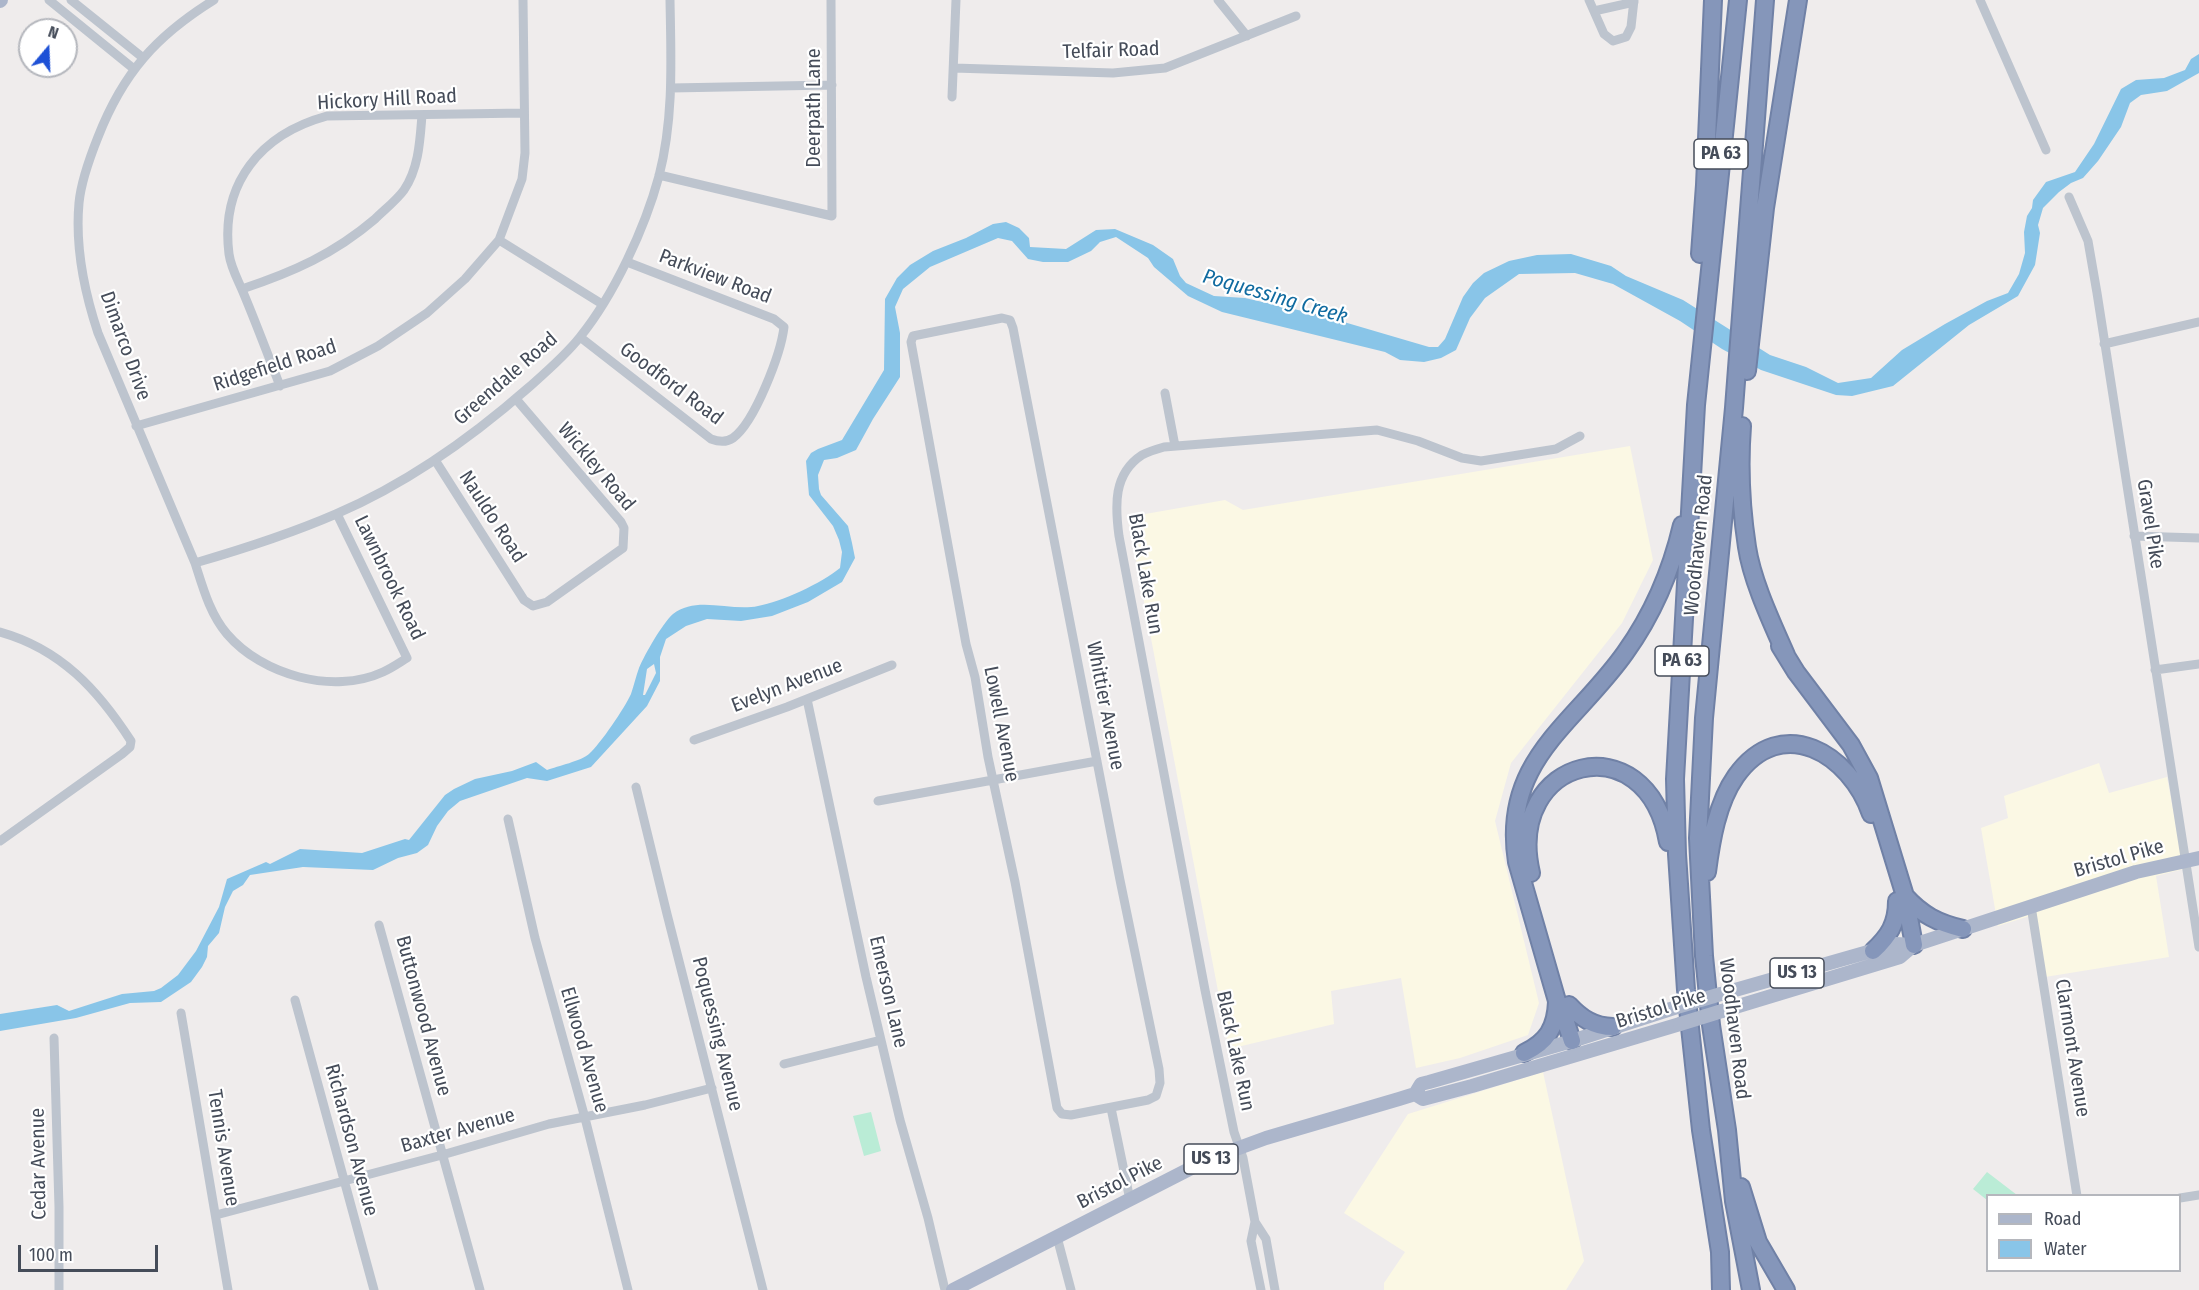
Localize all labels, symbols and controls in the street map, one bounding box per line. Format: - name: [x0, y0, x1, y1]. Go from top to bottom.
- north arrow: [18, 18, 78, 78]
- text: N: [46, 22, 61, 43]
- street label: Telfair Road: [1062, 37, 1160, 65]
- street label: Deerpath Lane: [802, 48, 826, 168]
- street label: Hickory Hill Road: [317, 84, 457, 116]
- road number: PA 63: [1694, 139, 1748, 169]
- street label: Parkview Road: [655, 245, 775, 309]
- water label: Poquessing Creek: [1200, 264, 1350, 330]
- street label: Dimarco Drive: [94, 288, 156, 404]
- street label: Greendale Road: [449, 327, 563, 431]
- street label: Ridgefield Road: [210, 335, 340, 397]
- street label: Goodford Road: [615, 337, 727, 431]
- street label: Wickley Road: [552, 418, 640, 516]
- street label: Nauldo Road: [453, 466, 531, 568]
- street label: Woodhaven Road: [1680, 473, 1718, 617]
- street label: Gravel Pike: [2131, 477, 2169, 571]
- street label: Lawnbrook Road: [348, 512, 430, 644]
- street label: Black Lake Run: [1123, 512, 1167, 636]
- street label: Whittier Avenue: [1081, 640, 1129, 772]
- road number: PA 63: [1655, 646, 1709, 676]
- street label: Evelyn Avenue: [728, 654, 846, 718]
- street label: Lowell Avenue: [978, 664, 1024, 784]
- street label: Bristol Pike: [2071, 835, 2167, 883]
- street label: Buttonwood Avenue: [390, 933, 456, 1099]
- street label: Emerson Lane: [863, 934, 913, 1050]
- street label: Poquessing Avenue: [686, 954, 748, 1114]
- street label: Woodhaven Road: [1713, 957, 1755, 1101]
- road number: US 13: [1770, 958, 1824, 988]
- street label: Clarmont Avenue: [2049, 977, 2095, 1119]
- street label: Ellwood Avenue: [555, 984, 613, 1116]
- street label: Bristol Pike: [1613, 984, 1709, 1034]
- street label: Black Lake Run: [1211, 989, 1259, 1113]
- street label: Richardson Avenue: [319, 1061, 383, 1219]
- street label: Tennis Avenue: [202, 1088, 244, 1208]
- street label: Baxter Avenue: [398, 1103, 518, 1159]
- street label: Cedar Avenue: [26, 1108, 52, 1220]
- road number: US 13: [1184, 1144, 1238, 1174]
- street label: Bristol Pike: [1073, 1151, 1167, 1215]
- legend: [1986, 1194, 2181, 1272]
- text: Road: [2044, 1208, 2081, 1230]
- scale bar: [21, 1233, 160, 1271]
- text: Water: [2044, 1238, 2087, 1260]
- text: 100 m: [29, 1244, 73, 1266]

